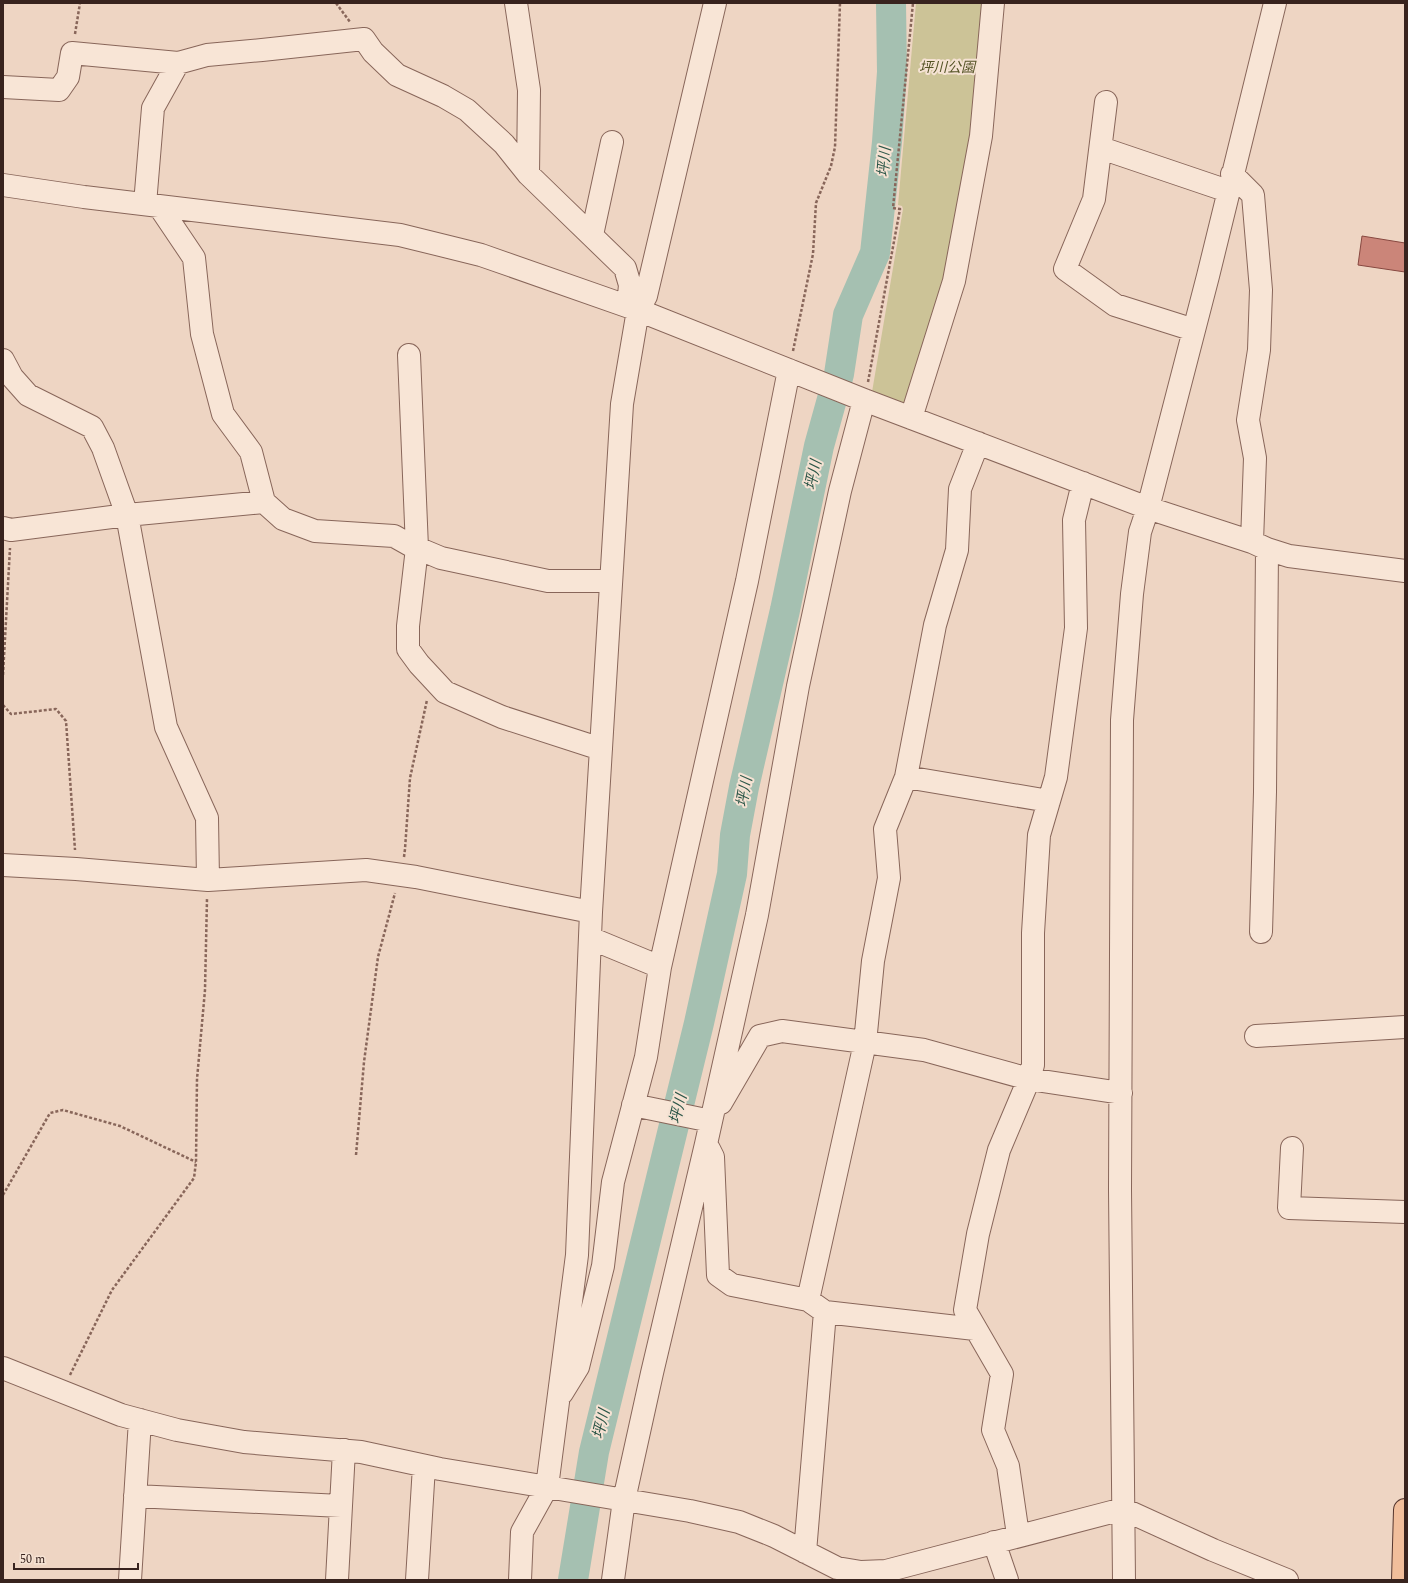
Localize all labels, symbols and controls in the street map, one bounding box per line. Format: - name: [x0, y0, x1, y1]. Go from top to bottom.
- park label: 坪川公園: [919, 57, 977, 78]
- water label: 坪川: [872, 144, 897, 178]
- water label: 坪川: [799, 456, 828, 492]
- water label: 坪川: [731, 773, 759, 809]
- water label: 坪川: [664, 1090, 694, 1126]
- water label: 坪川: [587, 1405, 617, 1441]
- scale bar: [14, 1545, 138, 1571]
- text: 50 m: [20, 1550, 45, 1569]

